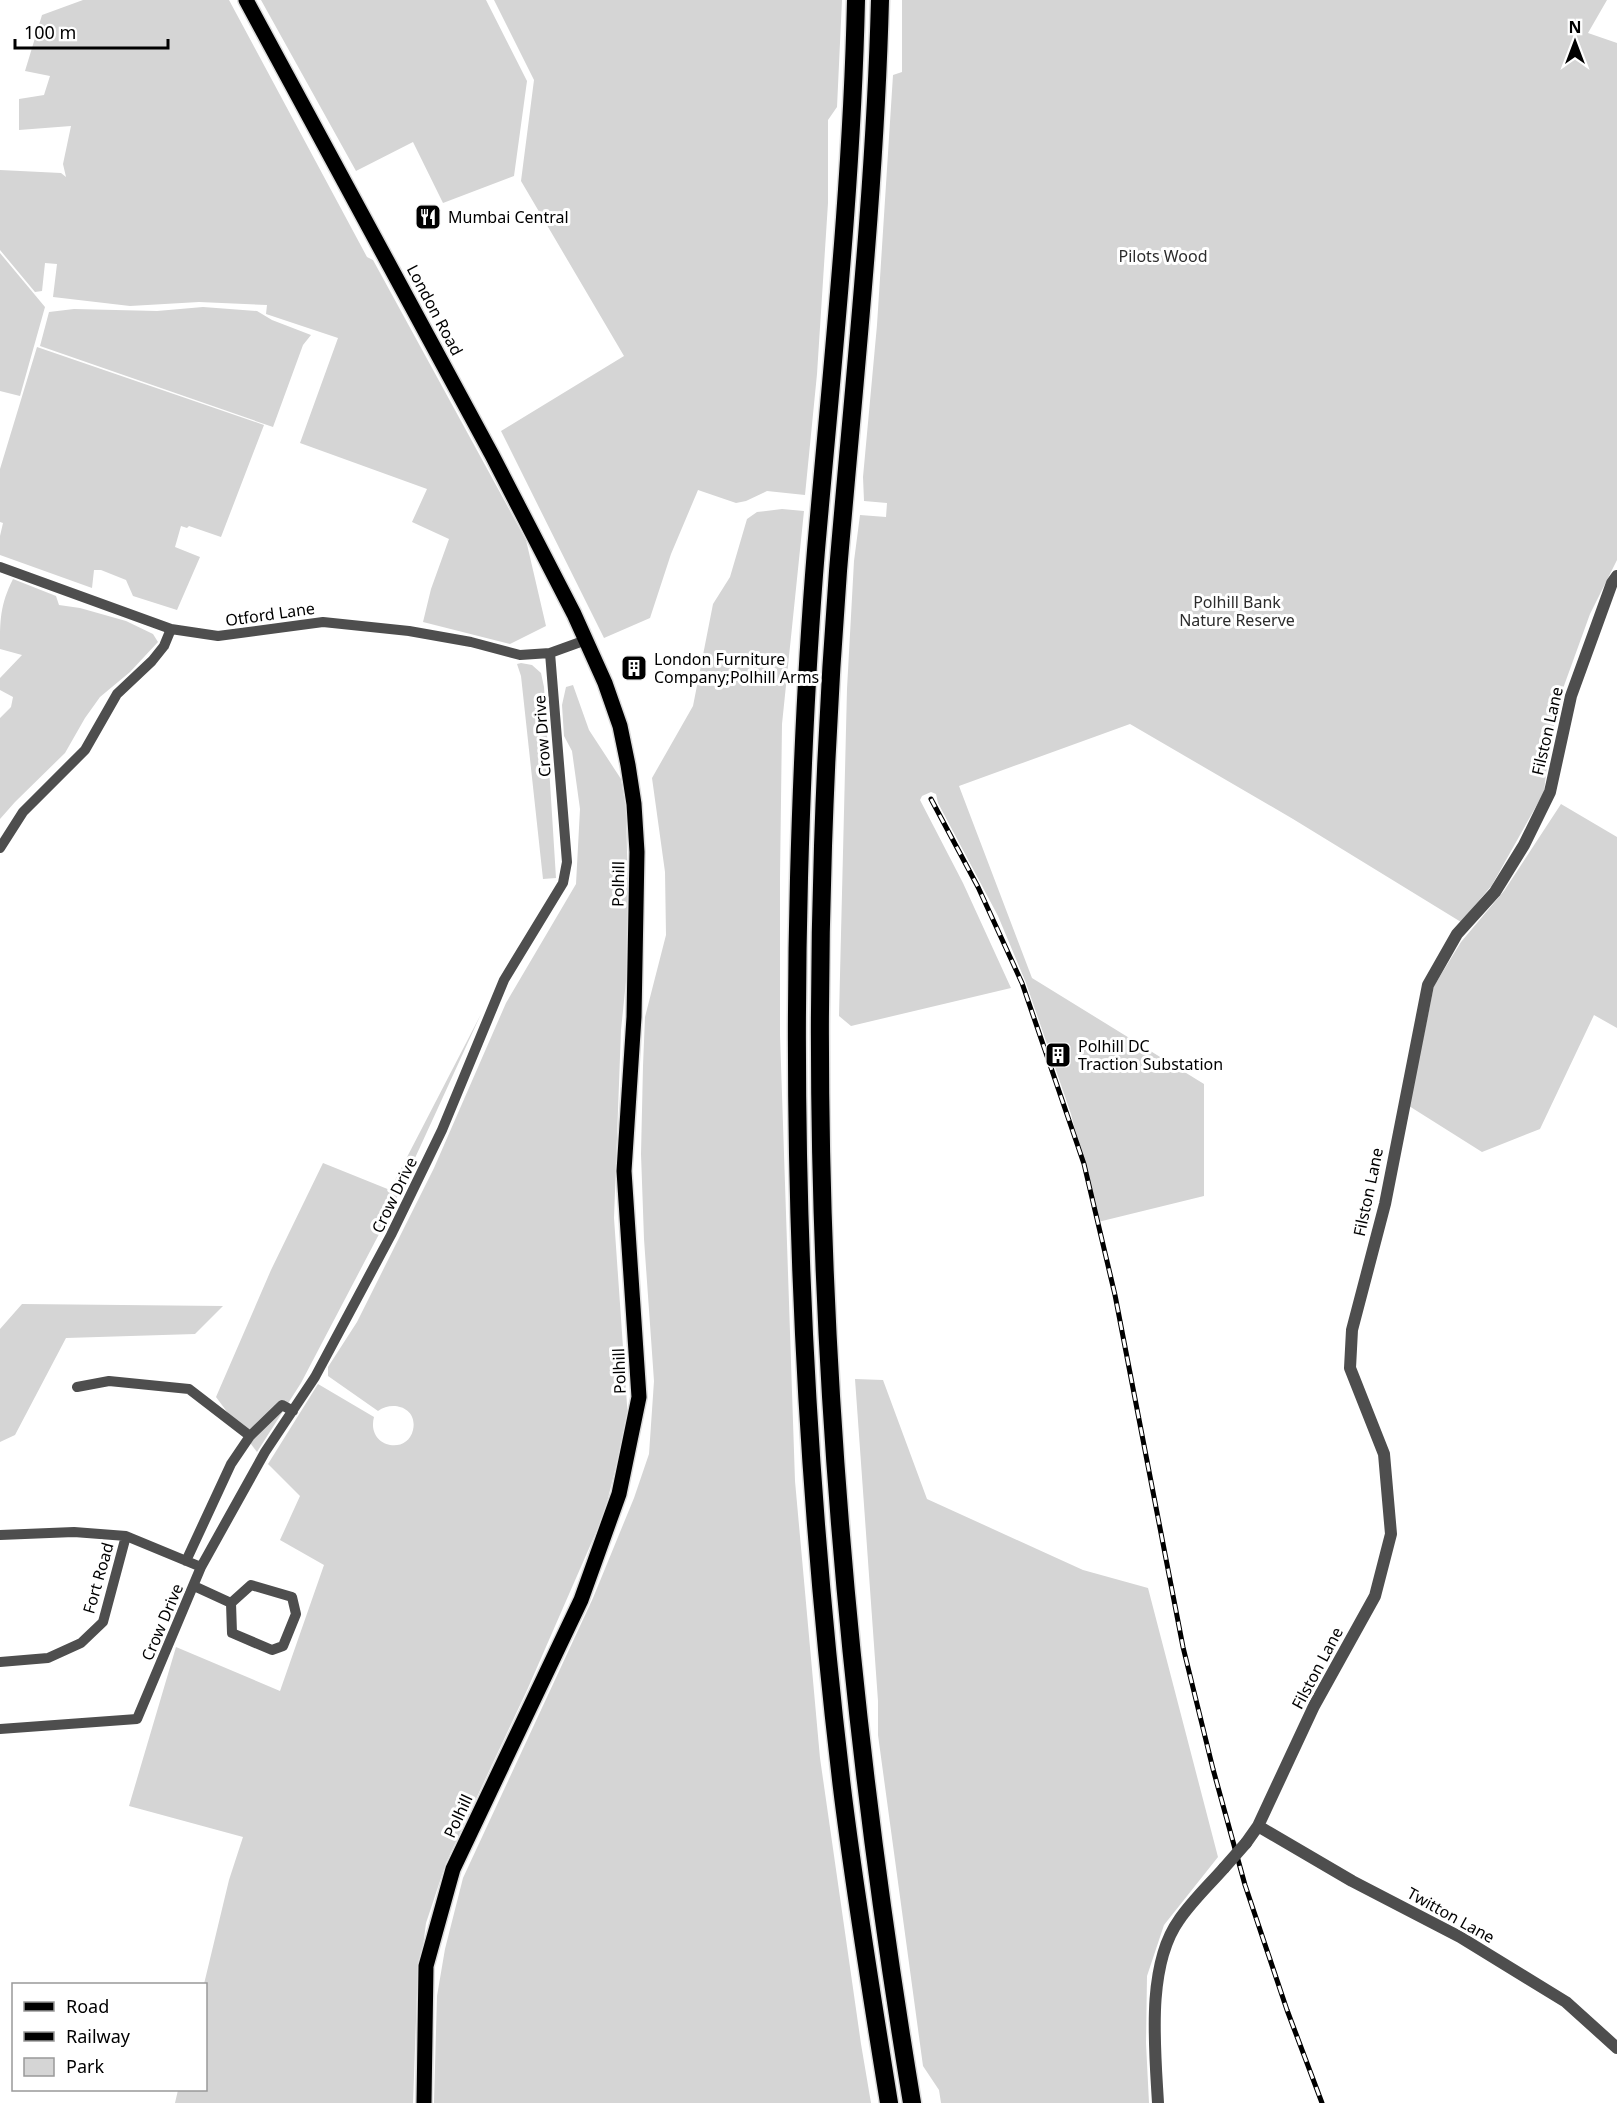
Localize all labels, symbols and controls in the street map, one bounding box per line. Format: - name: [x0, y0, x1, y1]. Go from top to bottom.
- scale bar: [15, 12, 168, 50]
- north arrow: [1545, 12, 1605, 72]
- text: N: [1568, 16, 1582, 38]
- text: 100 m: [24, 20, 76, 44]
- restaurant icon: Mumbai Central: [413, 202, 443, 232]
- place label: Mumbai Central: [448, 206, 569, 228]
- park label: Pilots Wood: [1119, 245, 1207, 267]
- street label: London Road: [402, 261, 468, 359]
- park label: Polhill Bank Nature Reserve: [1179, 591, 1295, 631]
- street label: Otford Lane: [224, 597, 316, 631]
- place label: London Furniture Company;Polhill Arms: [654, 648, 819, 688]
- building icon: London Furniture Company;Polhill Arms: [619, 653, 649, 683]
- street label: Filston Lane: [1526, 685, 1568, 777]
- street label: Crow Drive: [528, 694, 556, 778]
- street label: Polhill: [607, 861, 629, 907]
- place label: Polhill DC Traction Substation: [1078, 1035, 1223, 1075]
- building icon: Polhill DC Traction Substation: [1043, 1040, 1073, 1070]
- street label: Filston Lane: [1348, 1146, 1388, 1238]
- street label: Crow Drive: [366, 1153, 422, 1237]
- street label: Polhill: [607, 1348, 631, 1394]
- street label: Fort Road: [77, 1540, 119, 1616]
- street label: Crow Drive: [136, 1580, 188, 1664]
- street label: Filston Lane: [1286, 1623, 1348, 1713]
- street label: Polhill: [438, 1791, 478, 1841]
- street label: Twitton Lane: [1403, 1882, 1499, 1948]
- legend: [12, 1983, 207, 2091]
- text: Road: [66, 1994, 109, 2018]
- text: Railway: [66, 2024, 131, 2048]
- text: Park: [66, 2054, 104, 2078]

